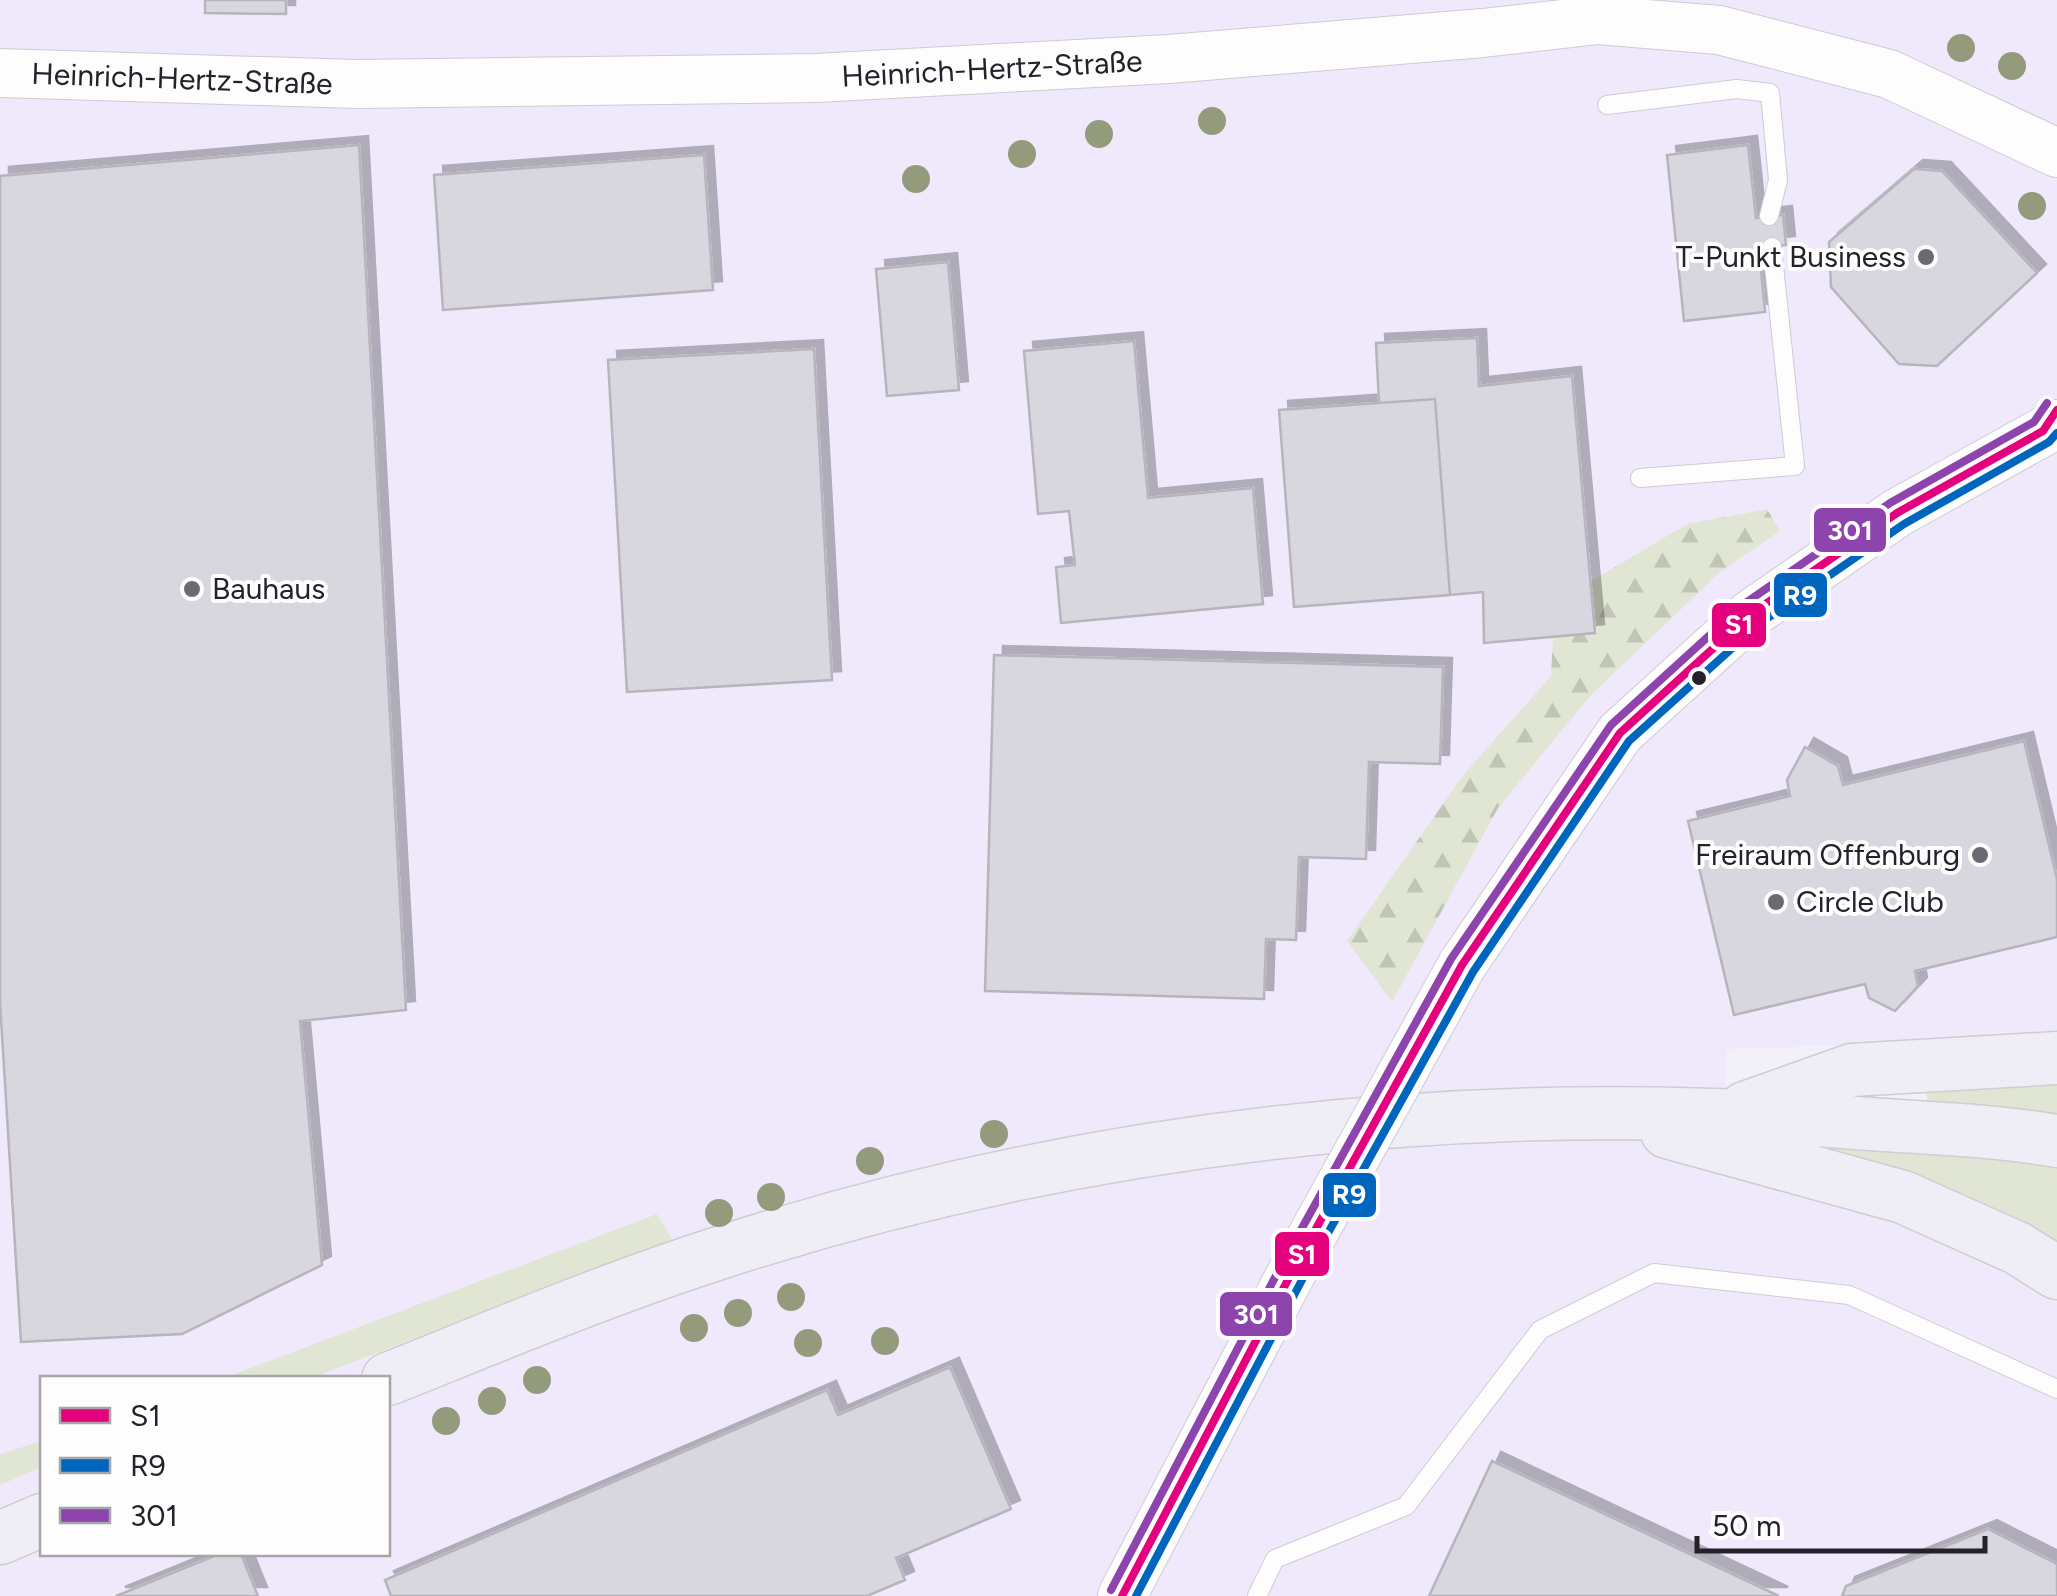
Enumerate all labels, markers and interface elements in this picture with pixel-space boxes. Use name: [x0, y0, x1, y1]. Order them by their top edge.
street label: Heinrich-Hertz-Straße: [841, 42, 1143, 95]
street label: Heinrich-Hertz-Straße: [31, 55, 333, 102]
place label: T-Punkt Business: [1676, 238, 1906, 275]
marker: T-Punkt Business: [1915, 246, 1937, 268]
line badge: 301: [1812, 506, 1888, 554]
text: 301: [1827, 513, 1873, 547]
place label: Bauhaus: [212, 570, 325, 607]
line badge: R9: [1772, 571, 1829, 619]
marker: Bauhaus: [181, 578, 203, 600]
text: R9: [1783, 578, 1817, 612]
line badge: S1: [1710, 601, 1768, 649]
text: S1: [1725, 607, 1753, 641]
unlabelled marker: [1689, 668, 1709, 688]
place label: Freiraum Offenburg: [1695, 836, 1960, 873]
marker: Freiraum Offenburg: [1969, 844, 1991, 866]
place label: Circle Club: [1796, 883, 1944, 920]
marker: Circle Club: [1765, 891, 1787, 913]
line badge: R9: [1321, 1171, 1378, 1219]
text: R9: [1332, 1177, 1366, 1211]
line badge: S1: [1273, 1230, 1331, 1278]
text: S1: [1288, 1237, 1316, 1271]
line badge: 301: [1218, 1290, 1294, 1338]
text: 301: [1233, 1297, 1279, 1331]
legend: [40, 1376, 390, 1556]
text: S1: [130, 1397, 161, 1434]
text: R9: [130, 1447, 166, 1484]
scale bar: [1697, 1491, 1984, 1553]
text: 301: [130, 1497, 178, 1534]
text: 50 m: [1712, 1507, 1781, 1544]

